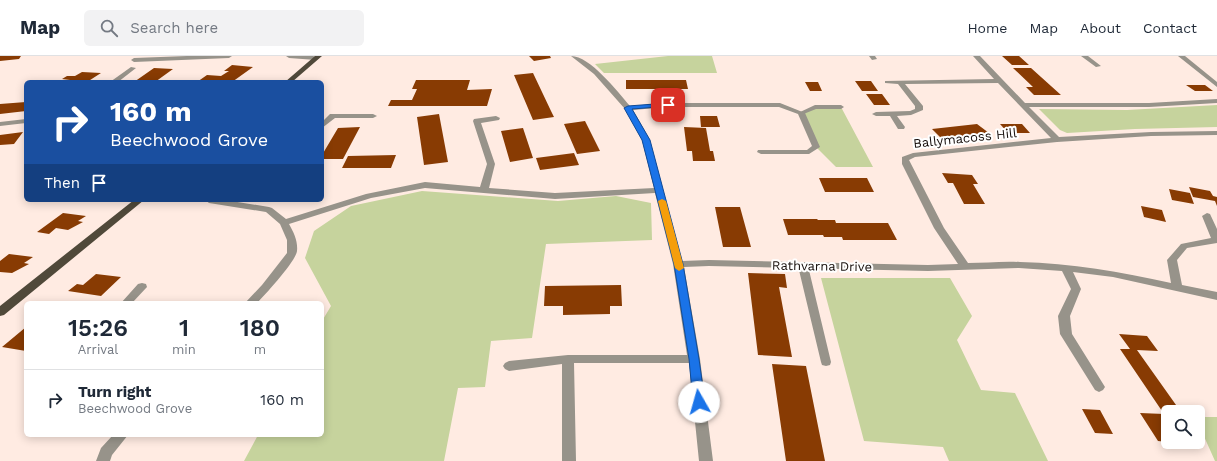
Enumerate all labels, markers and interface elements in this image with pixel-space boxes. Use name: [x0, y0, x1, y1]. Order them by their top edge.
search box: [84, 10, 364, 46]
text: Map: [20, 16, 60, 39]
icon: search: [98, 17, 120, 39]
text: Search here: [130, 19, 218, 37]
text: Home: [967, 20, 1007, 36]
text: Map: [1029, 20, 1058, 36]
text: About: [1080, 20, 1121, 36]
text: Contact: [1143, 20, 1197, 36]
pin: [651, 88, 685, 122]
icon: arrive: [657, 94, 679, 116]
text: 160 m: [110, 95, 192, 128]
icon: right: [44, 96, 96, 148]
street label: Ballymacoss Hill: [912, 125, 1018, 151]
text: Beechwood Grove: [110, 129, 268, 150]
icon: arrive: [88, 172, 110, 194]
text: Then: [44, 174, 80, 192]
street label: Rathvarna Drive: [772, 258, 872, 274]
text: 15:26: [68, 314, 128, 342]
text: 1: [179, 314, 189, 342]
text: 180: [240, 314, 280, 342]
text: Arrival: [78, 342, 118, 357]
text: min: [172, 342, 196, 357]
text: m: [254, 342, 266, 357]
position arrow: [678, 381, 720, 423]
text: Turn right: [78, 383, 151, 401]
icon: right: [44, 389, 66, 411]
text: 160 m: [260, 391, 304, 409]
text: Beechwood Grove: [78, 401, 192, 416]
map controls: [1161, 405, 1205, 449]
button: search: [1161, 405, 1205, 449]

